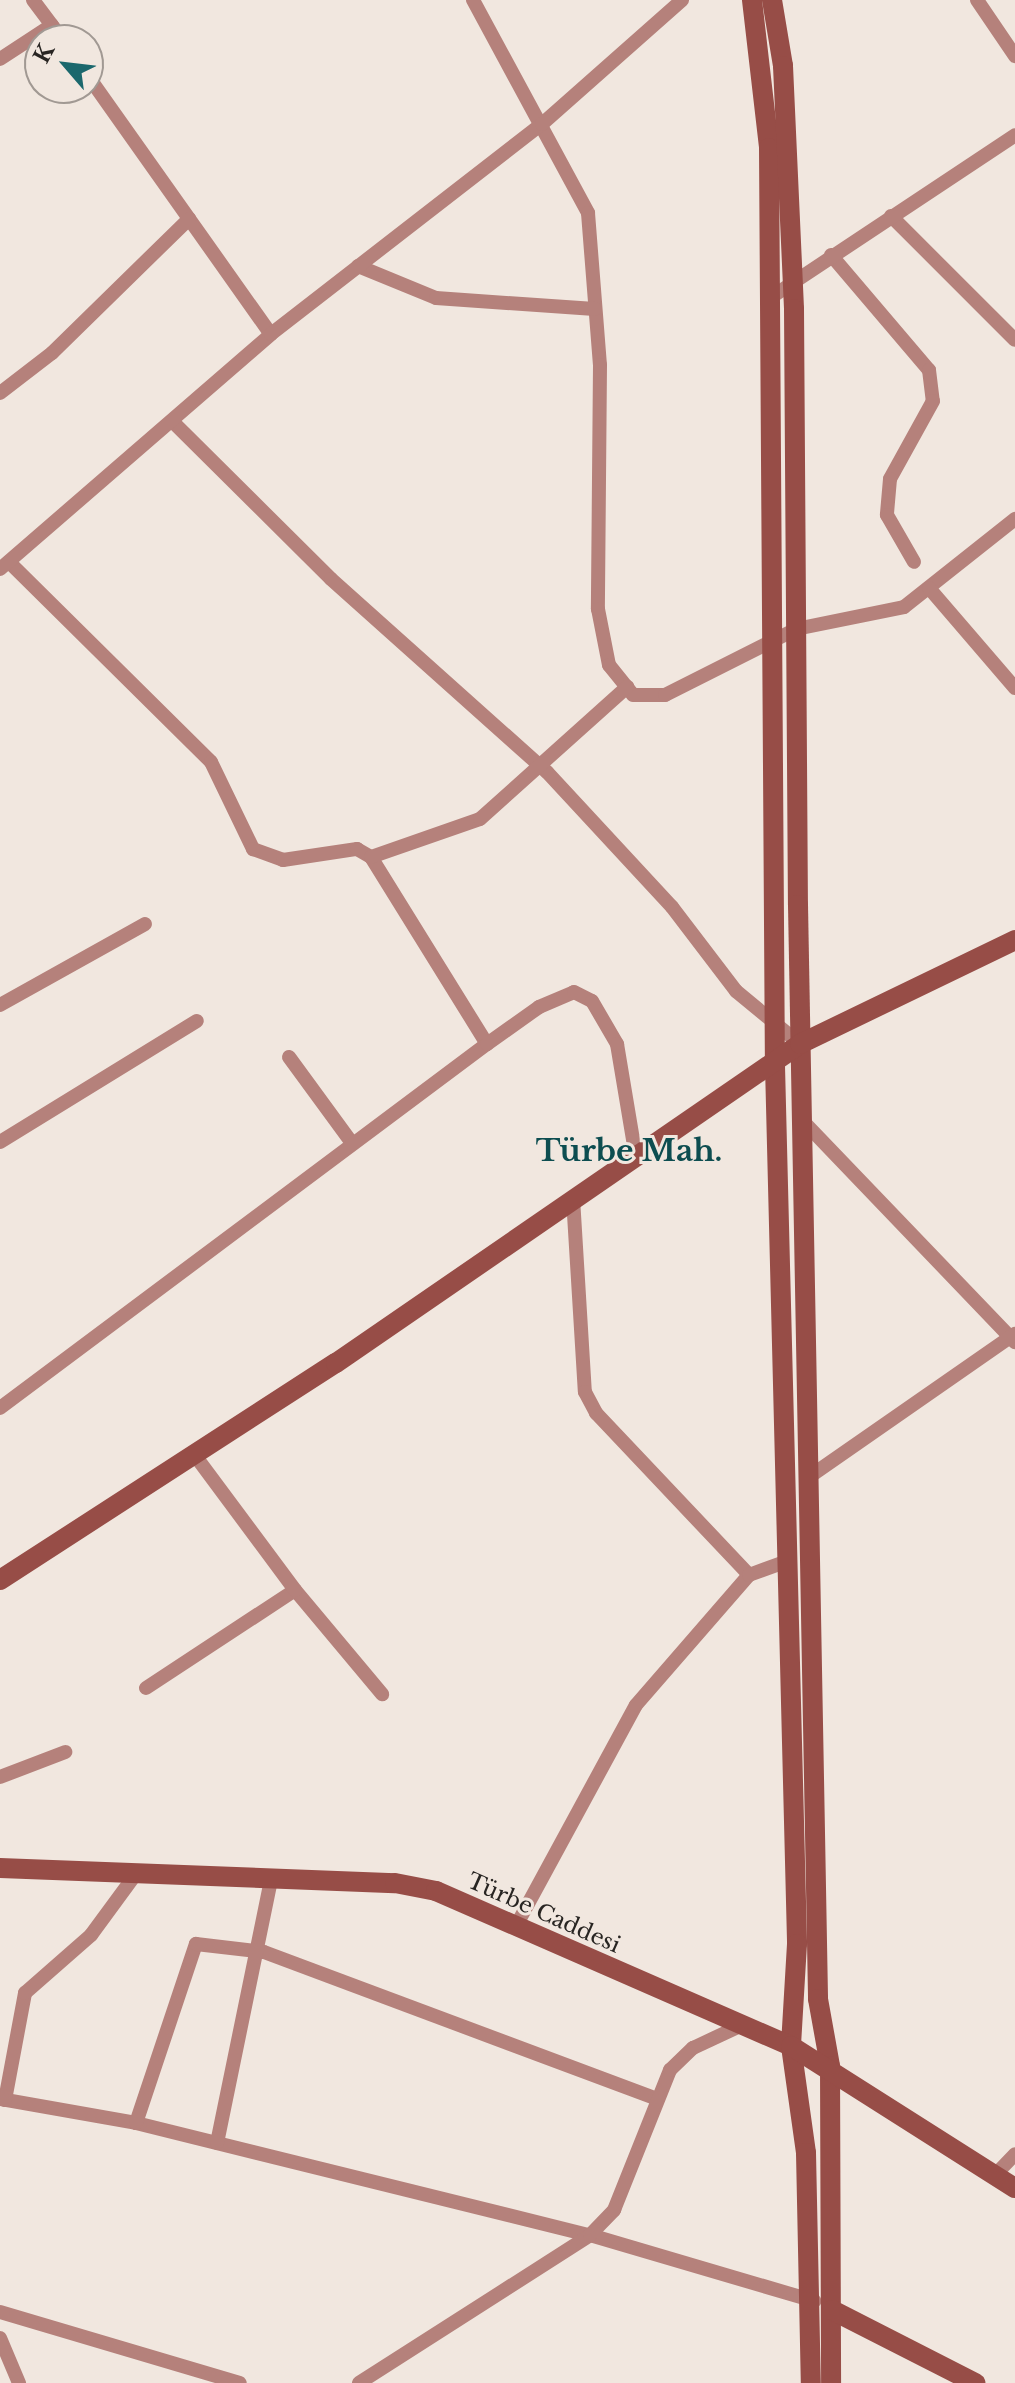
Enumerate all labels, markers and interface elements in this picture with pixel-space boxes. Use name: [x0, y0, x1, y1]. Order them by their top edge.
north arrow: [24, 24, 104, 104]
text: K: [28, 39, 60, 68]
district label: Türbe Mah.: [536, 1133, 722, 1169]
street label: Türbe Caddesi: [463, 1867, 625, 1959]

